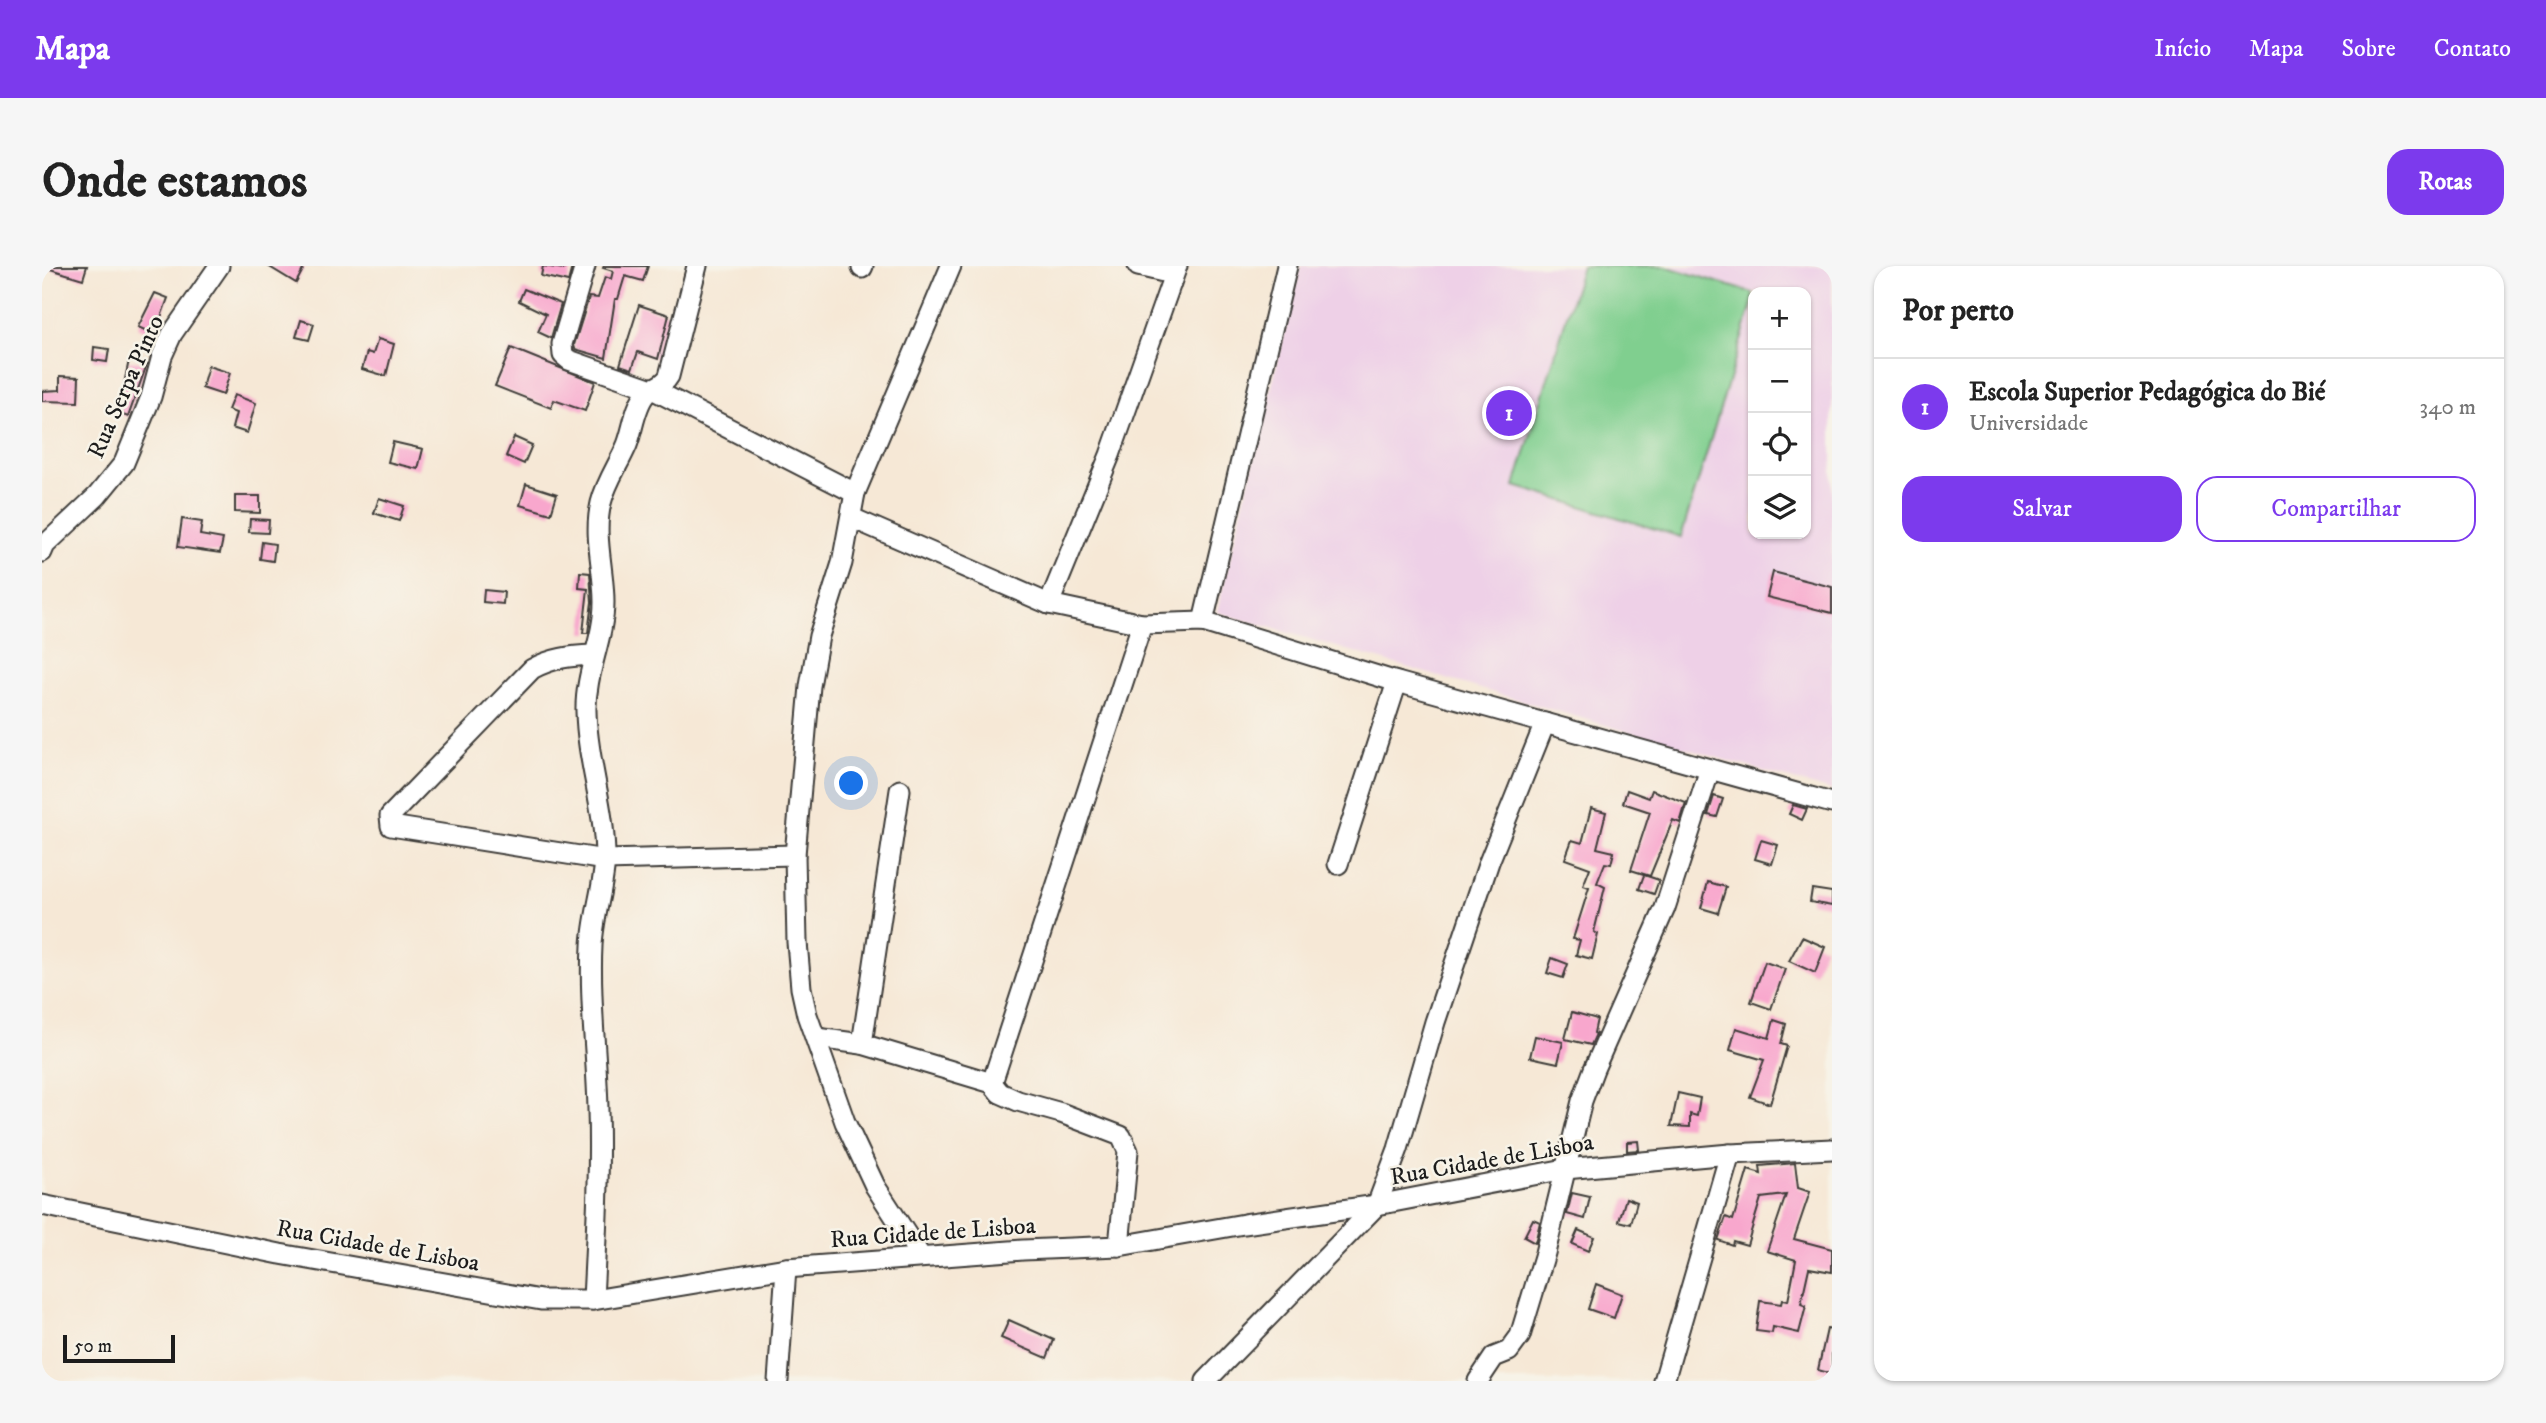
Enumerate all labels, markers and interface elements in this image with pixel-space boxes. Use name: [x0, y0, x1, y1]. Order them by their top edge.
text: Mapa: [35, 29, 110, 70]
text: Início: [2154, 34, 2211, 64]
text: Mapa: [2249, 34, 2303, 64]
text: Sobre: [2341, 34, 2396, 64]
text: Contato: [2434, 34, 2511, 64]
button: Rotas: [2387, 149, 2504, 215]
text: Onde estamos: [42, 151, 307, 213]
map controls: [1748, 287, 1811, 539]
button: +: [1748, 287, 1811, 350]
text: Por perto: [1902, 293, 2014, 330]
street label: Rua Serpa Pinto: [81, 311, 171, 463]
button: −: [1748, 350, 1811, 413]
text: Escola Superior Pedagógica do Bié: [1969, 376, 2325, 409]
pin: 1: [1486, 387, 1532, 439]
text: 1: [1921, 393, 1929, 422]
text: 340 m: [2420, 393, 2476, 422]
text: Universidade: [1969, 409, 2088, 438]
button: locate: [1748, 413, 1811, 476]
button: layers: [1748, 476, 1811, 539]
button: Salvar: [1902, 476, 2182, 542]
button: Compartilhar: [2196, 476, 2476, 542]
your location: [834, 766, 868, 800]
street label: Rua Cidade de Lisboa: [1388, 1127, 1597, 1193]
street label: Rua Cidade de Lisboa: [829, 1211, 1038, 1255]
street label: Rua Cidade de Lisboa: [274, 1213, 483, 1279]
scale bar: [63, 1332, 175, 1364]
text: 50 m: [74, 1335, 112, 1358]

